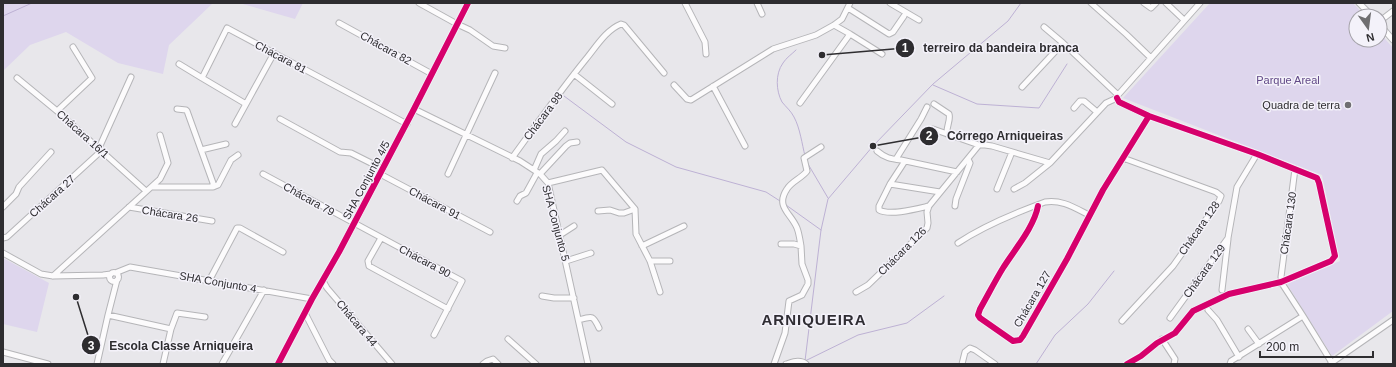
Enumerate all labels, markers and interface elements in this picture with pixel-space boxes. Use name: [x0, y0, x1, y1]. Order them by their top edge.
north arrow: [1348, 8, 1388, 48]
street label: Chácara 82: [358, 29, 414, 67]
text: N: [1365, 31, 1376, 44]
callout: terreiro da bandeira branca: [895, 36, 1086, 60]
street label: Chácara 81: [253, 38, 309, 76]
text: 1: [902, 41, 909, 55]
text: terreiro da bandeira branca: [923, 41, 1079, 55]
park label: Parque Areal: [1256, 74, 1320, 86]
street label: Chácara 98: [521, 90, 565, 142]
place label: Quadra de terra: [1262, 99, 1341, 111]
marker: Quadra de terra: [1343, 100, 1353, 110]
street label: Chácara 16/1: [54, 107, 112, 161]
callout: Córrego Arniqueiras: [919, 124, 1072, 148]
text: 2: [926, 129, 933, 143]
text: Córrego Arniqueiras: [947, 129, 1063, 143]
street label: SHA Conjunto 4/5: [340, 139, 392, 221]
street label: Chácara 27: [27, 173, 77, 219]
street label: Chácara 79: [281, 180, 337, 218]
street label: Chácara 91: [407, 184, 463, 222]
street label: SHA Conjunto 5: [540, 184, 572, 262]
street label: Chácara 130: [1278, 191, 1298, 255]
street label: Chácara 128: [1176, 199, 1222, 257]
street label: Chácara 26: [141, 204, 199, 224]
street label: Chácara 126: [875, 224, 929, 278]
street label: Chácara 90: [397, 242, 453, 280]
street label: Chácara 129: [1181, 242, 1227, 300]
street label: SHA Conjunto 4: [178, 269, 258, 295]
street label: Chácara 127: [1011, 269, 1053, 329]
street label: Chácara 44: [334, 297, 380, 349]
district label: ARNIQUEIRA: [761, 311, 867, 328]
callout: Escola Classe Arniqueira: [81, 333, 261, 357]
scale bar: [1260, 333, 1373, 359]
text: 3: [88, 339, 95, 353]
text: Escola Classe Arniqueira: [109, 339, 253, 353]
text: 200 m: [1266, 340, 1299, 354]

